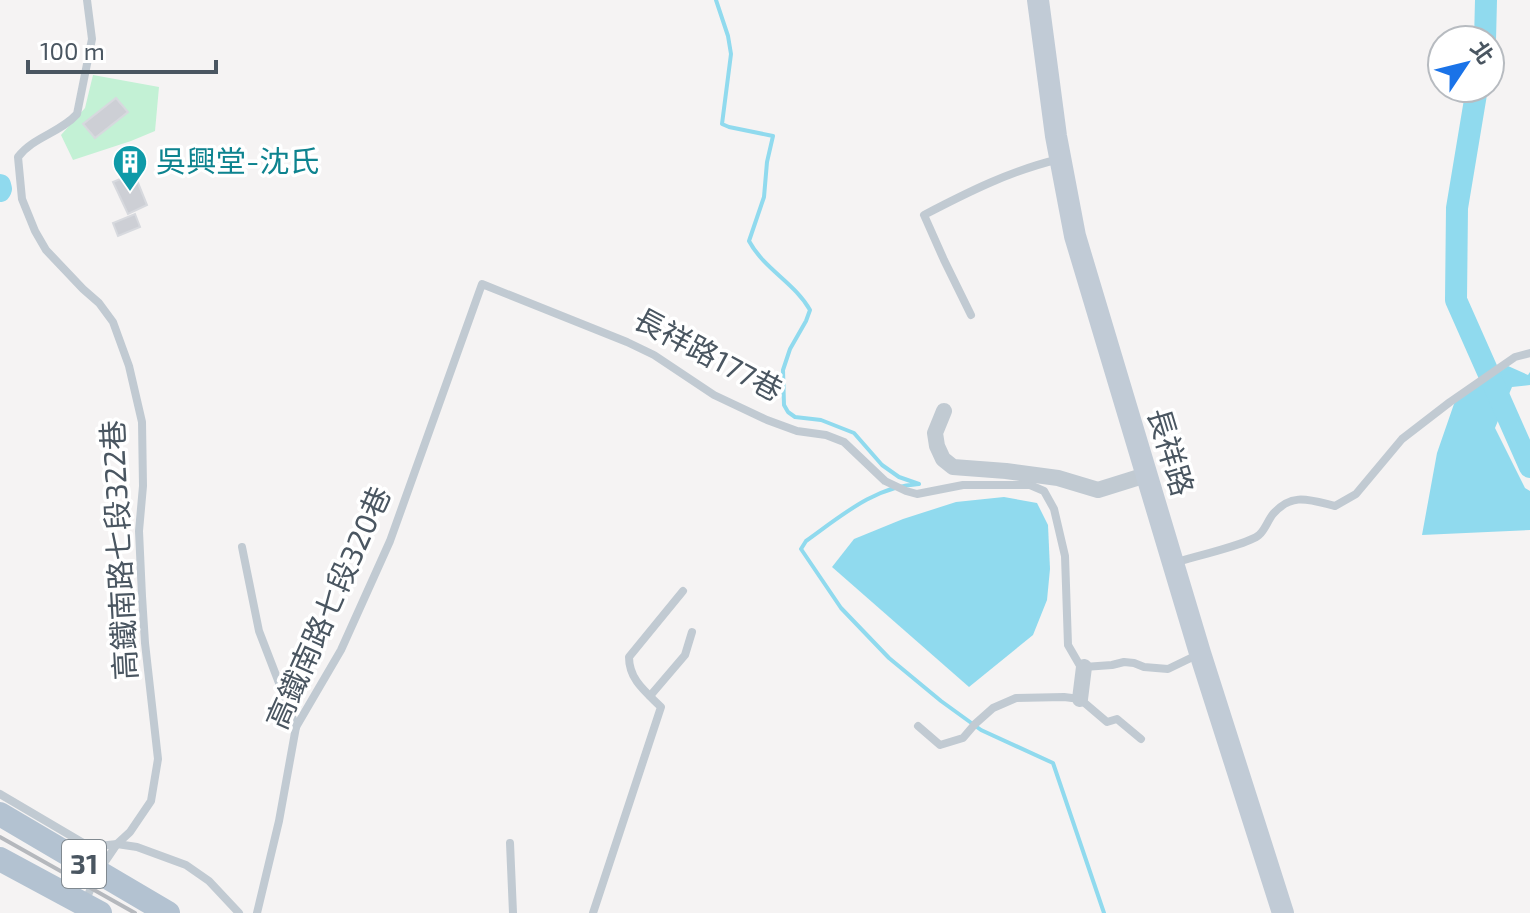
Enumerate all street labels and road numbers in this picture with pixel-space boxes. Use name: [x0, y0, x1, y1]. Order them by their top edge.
street label: 長祥路177巷: [629, 299, 789, 407]
street label: 長祥路: [1142, 403, 1202, 500]
street label: 高鐵南路七段322巷: [93, 419, 143, 681]
street label: 高鐵南路七段320巷: [258, 480, 397, 734]
road number: 31: [62, 840, 106, 888]

